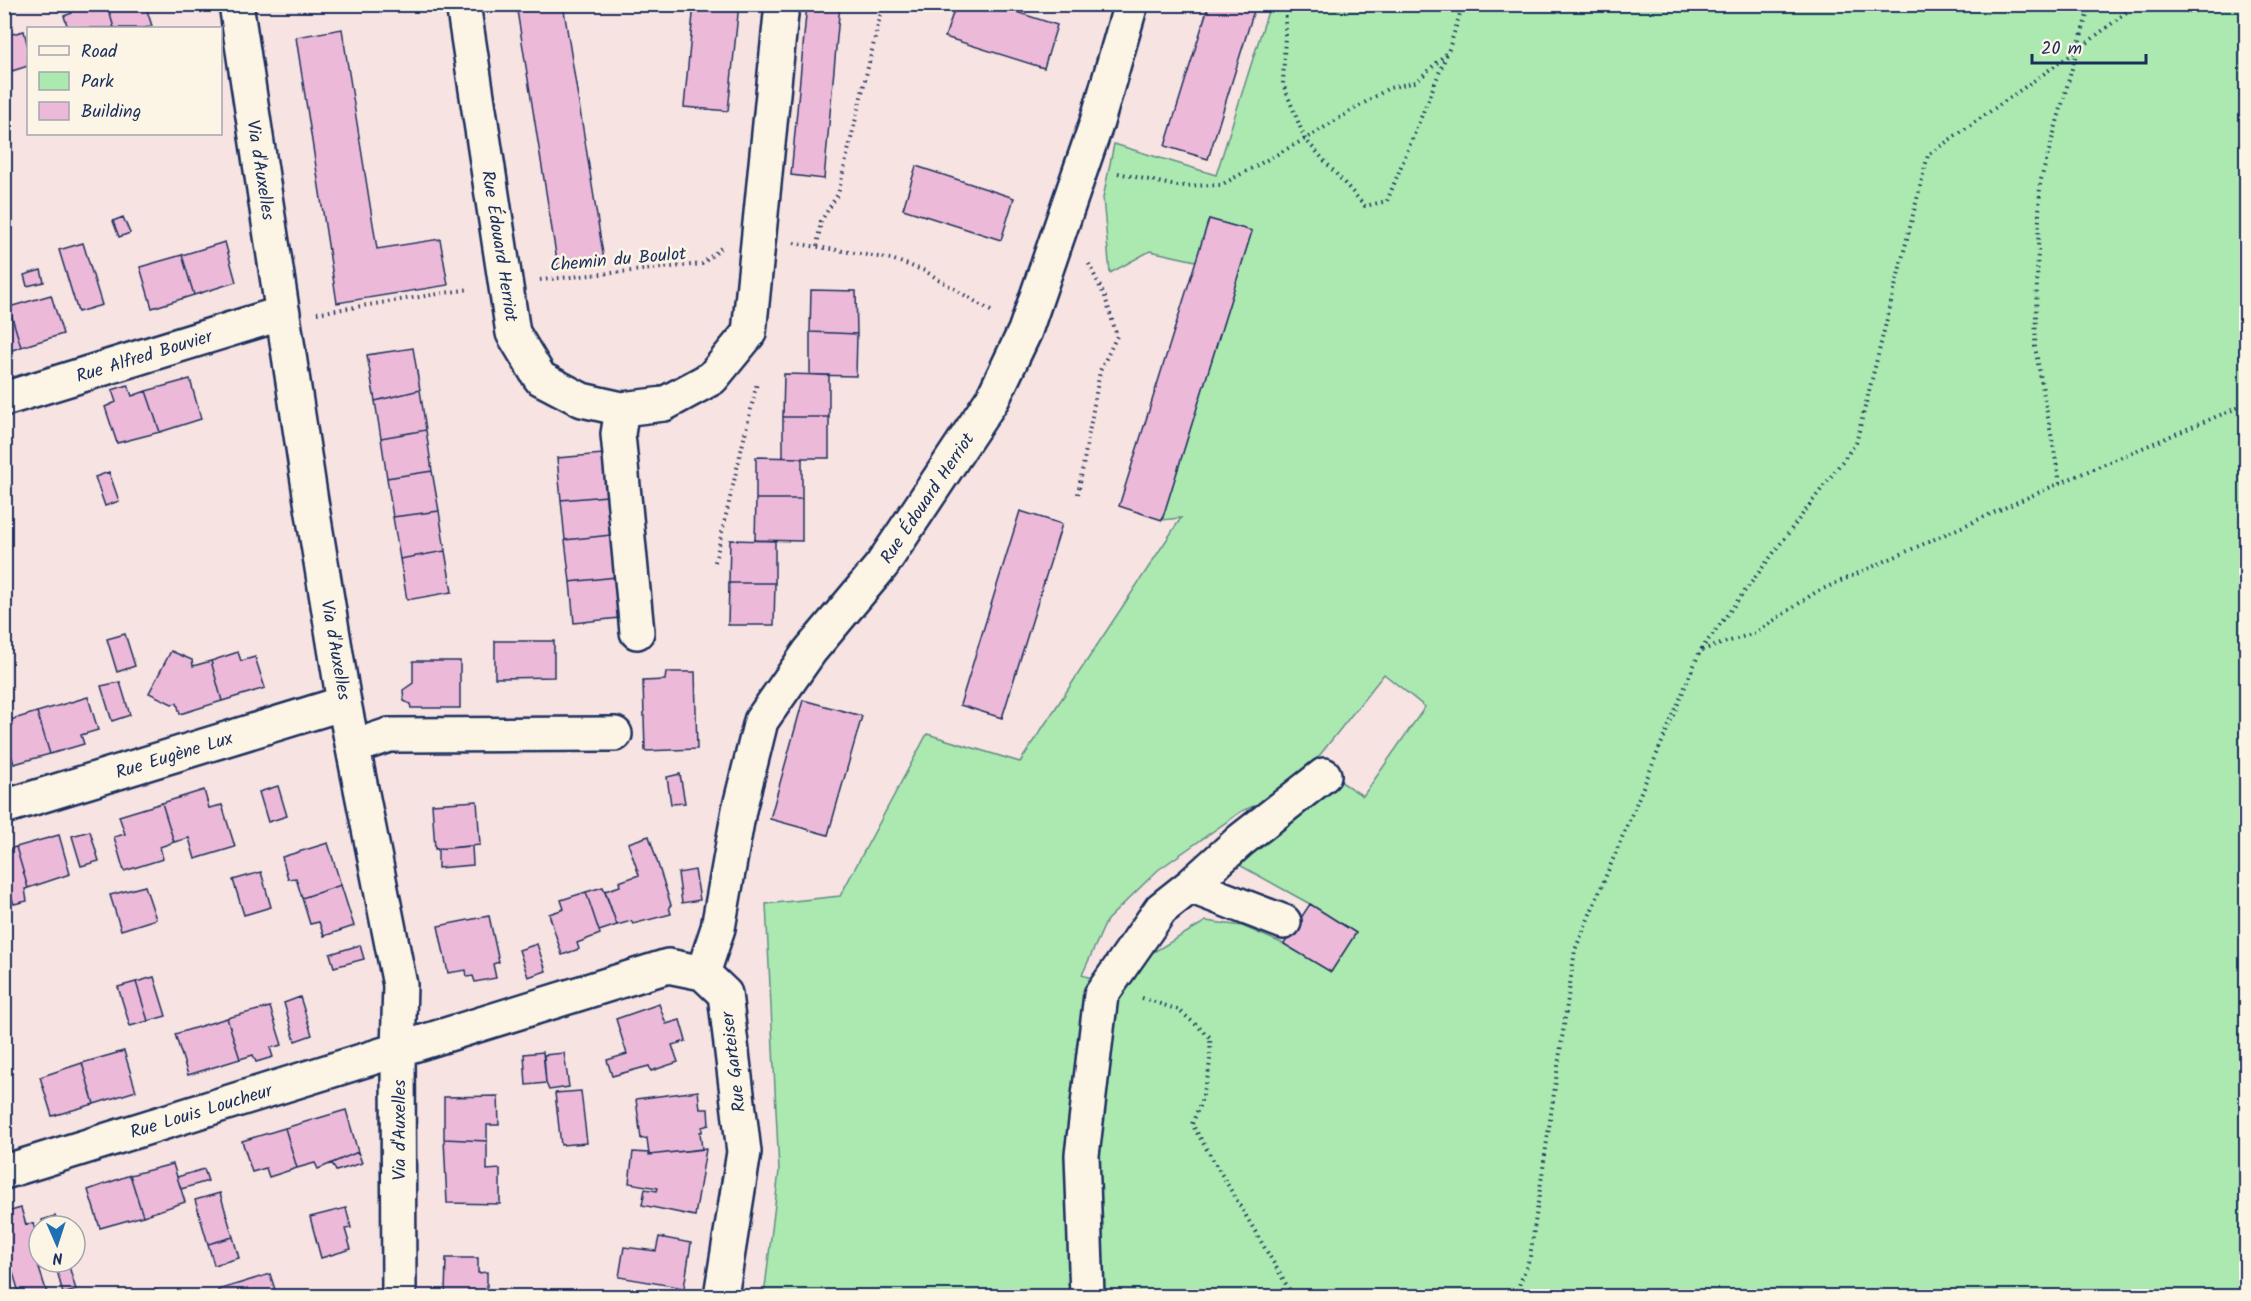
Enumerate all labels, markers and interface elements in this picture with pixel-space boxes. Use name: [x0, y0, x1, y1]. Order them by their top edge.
legend: [27, 27, 222, 135]
scale bar: [2032, 27, 2146, 65]
text: 20 m: [2041, 35, 2082, 64]
text: Road: [81, 38, 118, 67]
text: Park: [81, 68, 114, 97]
text: Building: [81, 98, 141, 127]
street label: Via d'Auxelles: [237, 118, 282, 223]
street label: Rue Édouard Herriot: [472, 168, 525, 325]
street label: Chemin du Boulot: [549, 240, 688, 281]
street label: Rue Alfred Bouvier: [73, 323, 217, 392]
street label: Rue Édouard Herriot: [873, 427, 984, 570]
street label: Via d'Auxelles: [311, 598, 358, 703]
street label: Rue Eugène Lux: [112, 725, 237, 788]
street label: Rue Garteiser: [714, 1009, 755, 1114]
street label: Rue Louis Loucheur: [127, 1077, 277, 1148]
street label: Via d'Auxelles: [386, 1079, 415, 1181]
north arrow: [27, 1214, 87, 1274]
text: N: [52, 1245, 63, 1270]

